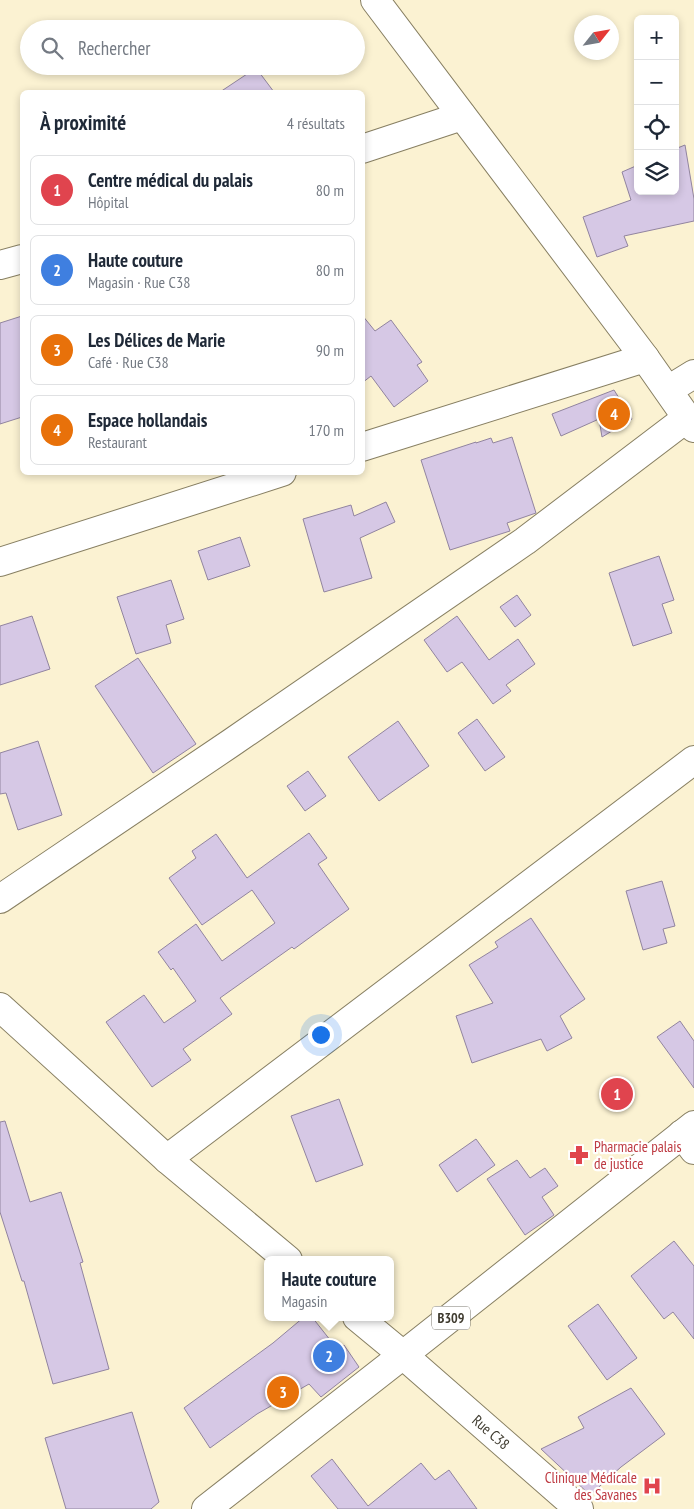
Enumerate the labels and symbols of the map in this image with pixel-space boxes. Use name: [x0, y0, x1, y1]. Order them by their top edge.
north arrow: [574, 15, 619, 60]
pin: 4: [598, 395, 630, 433]
your location: [308, 1022, 334, 1048]
pin: 1: [601, 1075, 633, 1113]
place label: Pharmacie palais de justice: [594, 1137, 682, 1173]
pharmacy icon: Pharmacie palais de justice: [568, 1144, 590, 1166]
road number: B309: [432, 1306, 470, 1330]
pin: 2: [313, 1337, 345, 1375]
pin: 3: [267, 1373, 299, 1411]
street label: Rue C38: [468, 1411, 514, 1453]
place label: Clinique Médicale des Savanes: [545, 1468, 637, 1504]
hospital icon: Clinique Médicale des Savanes: [641, 1475, 663, 1497]

